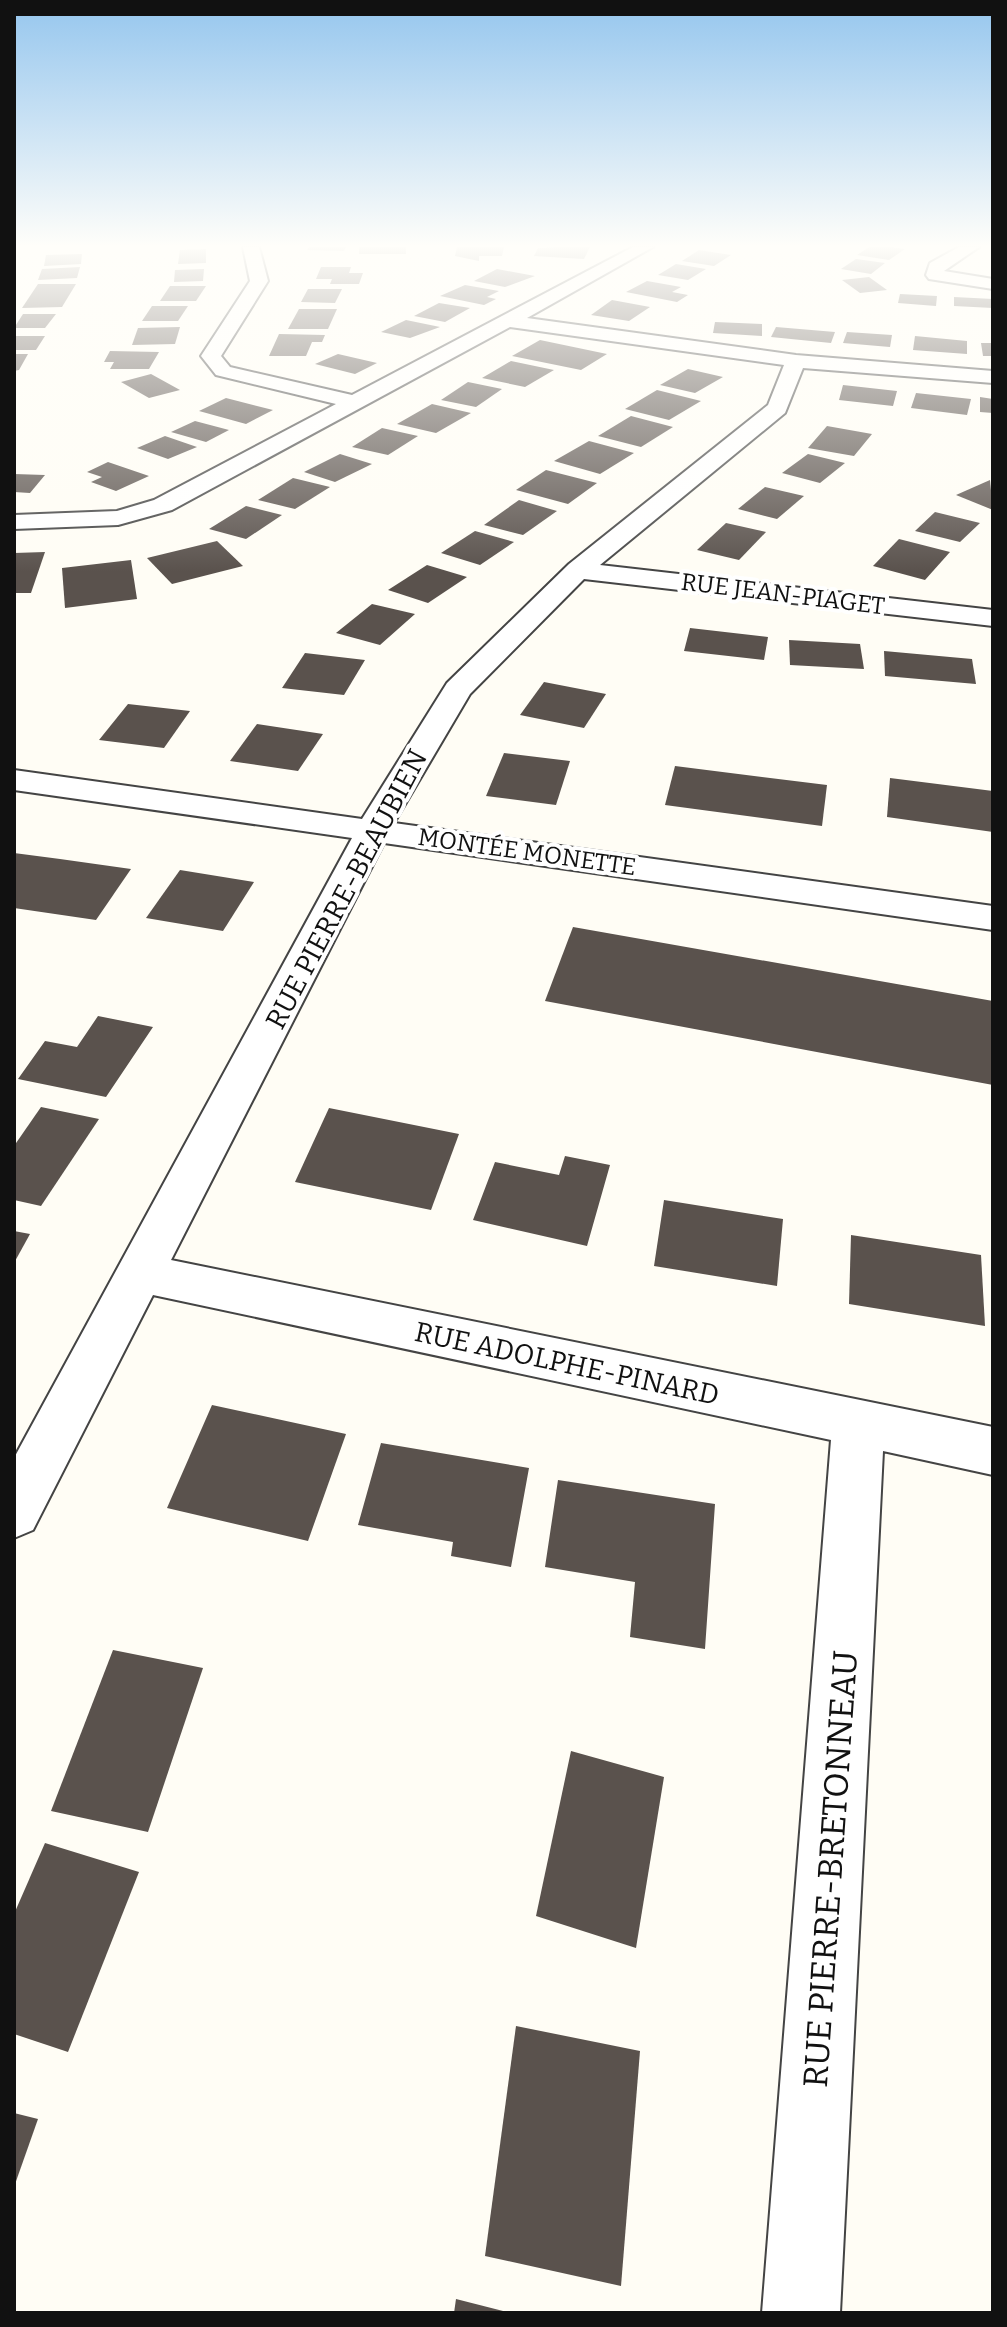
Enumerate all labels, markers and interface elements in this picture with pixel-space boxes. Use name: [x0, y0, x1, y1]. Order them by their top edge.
street label: RUE JEAN-PIAGET: [680, 568, 886, 620]
street label: RUE PIERRE-BEAUBIEN: [259, 744, 434, 1035]
street label: MONTÉE MONETTE: [416, 822, 638, 881]
street label: RUE ADOLPHE-PINARD: [412, 1315, 722, 1412]
street label: RUE PIERRE-BRETONNEAU: [795, 1649, 866, 2089]

